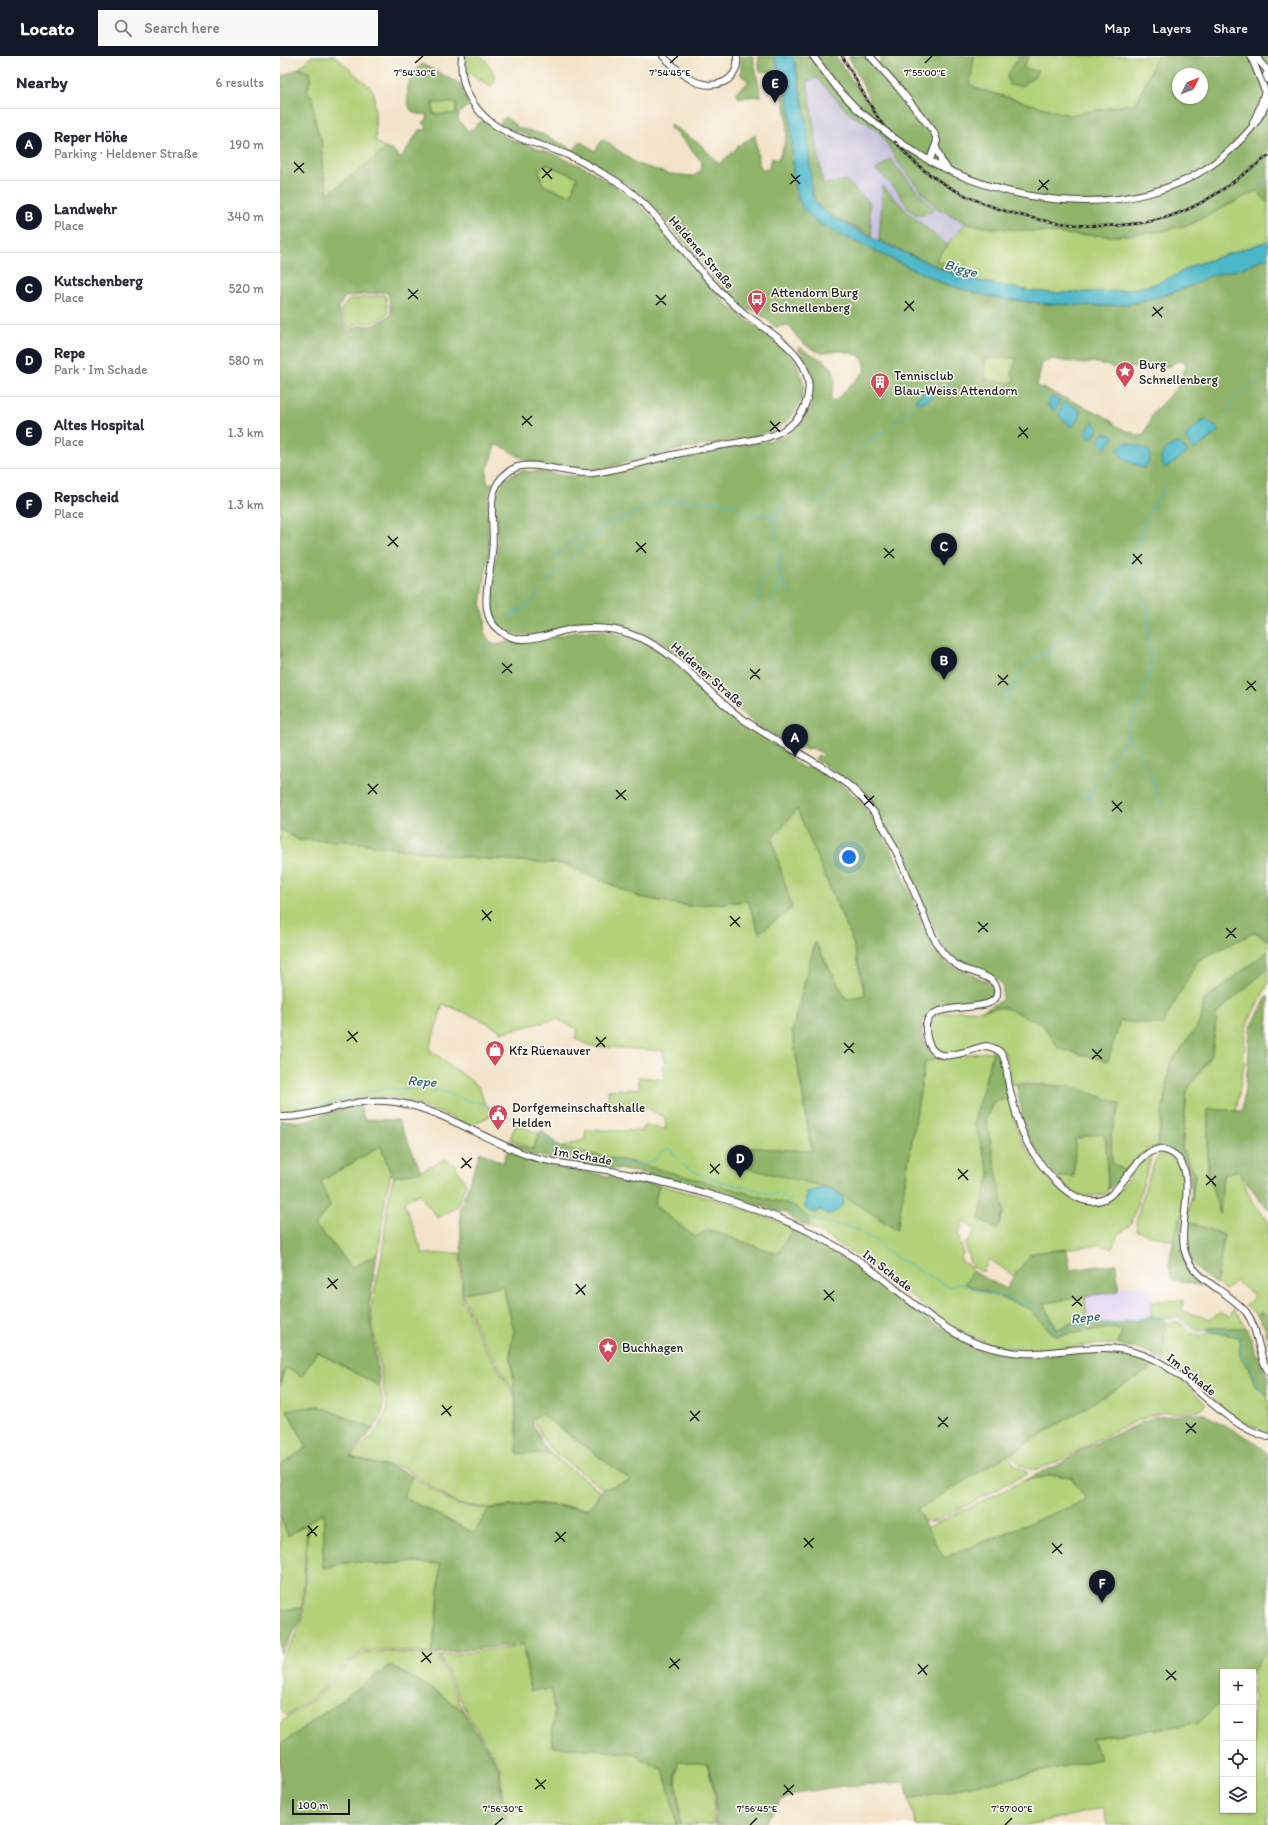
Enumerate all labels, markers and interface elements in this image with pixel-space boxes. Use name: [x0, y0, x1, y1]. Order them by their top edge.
search box: [98, 10, 378, 46]
text: Locato: [20, 17, 74, 40]
icon: search: [112, 17, 134, 39]
text: Search here: [144, 19, 220, 37]
text: Map: [1105, 20, 1130, 37]
text: Layers: [1152, 20, 1191, 37]
text: Share: [1213, 20, 1248, 37]
text: 7°54'30"E: [394, 66, 436, 79]
text: 7°54'45"E: [649, 66, 691, 79]
text: 7°55'00"E: [904, 66, 946, 79]
north arrow: [1172, 68, 1208, 104]
pin: E: [762, 70, 788, 103]
text: Nearby: [16, 72, 68, 92]
text: 6 results: [216, 75, 264, 90]
text: Reper Höhe: [54, 128, 128, 146]
text: A: [25, 137, 33, 152]
text: 190 m: [229, 137, 264, 152]
text: Parking · Heldener Straße: [54, 146, 198, 161]
text: Landwehr: [54, 200, 117, 218]
text: B: [25, 209, 33, 224]
text: 340 m: [227, 209, 264, 224]
street label: Heldener Straße: [666, 213, 737, 292]
text: Place: [54, 218, 84, 233]
water label: Bigge: [942, 256, 981, 282]
text: Kutschenberg: [54, 272, 143, 290]
text: C: [25, 281, 33, 296]
text: 520 m: [228, 281, 264, 296]
place label: Attendorn Burg Schnellenberg: [771, 285, 859, 315]
bus stop icon: Attendorn Burg Schnellenberg: [746, 288, 768, 316]
text: Place: [54, 290, 84, 305]
text: Repe: [54, 344, 85, 362]
text: D: [25, 353, 33, 368]
text: 580 m: [228, 353, 264, 368]
place label: Burg Schnellenberg: [1139, 357, 1218, 387]
place icon: Burg Schnellenberg: [1114, 360, 1136, 388]
text: Park · Im Schade: [54, 362, 148, 377]
place label: Tennisclub Blau-Weiss Attendorn: [894, 368, 1018, 398]
building icon: Tennisclub Blau-Weiss Attendorn: [869, 371, 891, 399]
text: Altes Hospital: [54, 416, 144, 434]
text: E: [25, 425, 33, 440]
text: 1.3 km: [228, 425, 264, 440]
text: Place: [54, 434, 84, 449]
text: Repscheid: [54, 488, 119, 506]
text: F: [26, 497, 32, 512]
text: 1.3 km: [228, 497, 264, 512]
text: Place: [54, 506, 84, 521]
pin: C: [931, 533, 957, 566]
street label: Heldener Straße: [668, 639, 747, 710]
pin: B: [931, 647, 957, 680]
pin: A: [782, 724, 808, 757]
your location: [839, 847, 859, 867]
shop icon: Kfz Rüenauver: [484, 1039, 506, 1067]
place label: Kfz Rüenauver: [509, 1043, 590, 1058]
water label: Repe: [407, 1072, 438, 1091]
place label: Dorfgemeinschaftshalle Helden: [512, 1100, 645, 1130]
public building icon: Dorfgemeinschaftshalle Helden: [487, 1103, 509, 1131]
street label: Im Schade: [553, 1143, 613, 1168]
pin: D: [727, 1145, 753, 1178]
street label: Im Schade: [860, 1246, 916, 1294]
water label: Repe: [1070, 1307, 1102, 1328]
place icon: Buchhagen: [597, 1336, 619, 1364]
place label: Buchhagen: [622, 1340, 684, 1355]
street label: Im Schade: [1164, 1350, 1219, 1399]
pin: F: [1089, 1570, 1115, 1603]
map controls: [1220, 1669, 1256, 1813]
button: +: [1220, 1669, 1256, 1705]
button: −: [1220, 1705, 1256, 1741]
button: locate: [1220, 1741, 1256, 1777]
button: layers: [1220, 1777, 1256, 1813]
scale bar: [292, 1797, 350, 1816]
text: 100 m: [298, 1799, 328, 1812]
text: 7°56'30"E: [482, 1802, 524, 1815]
text: 7°56'45"E: [737, 1802, 778, 1815]
text: 7°57'00"E: [991, 1802, 1033, 1815]

